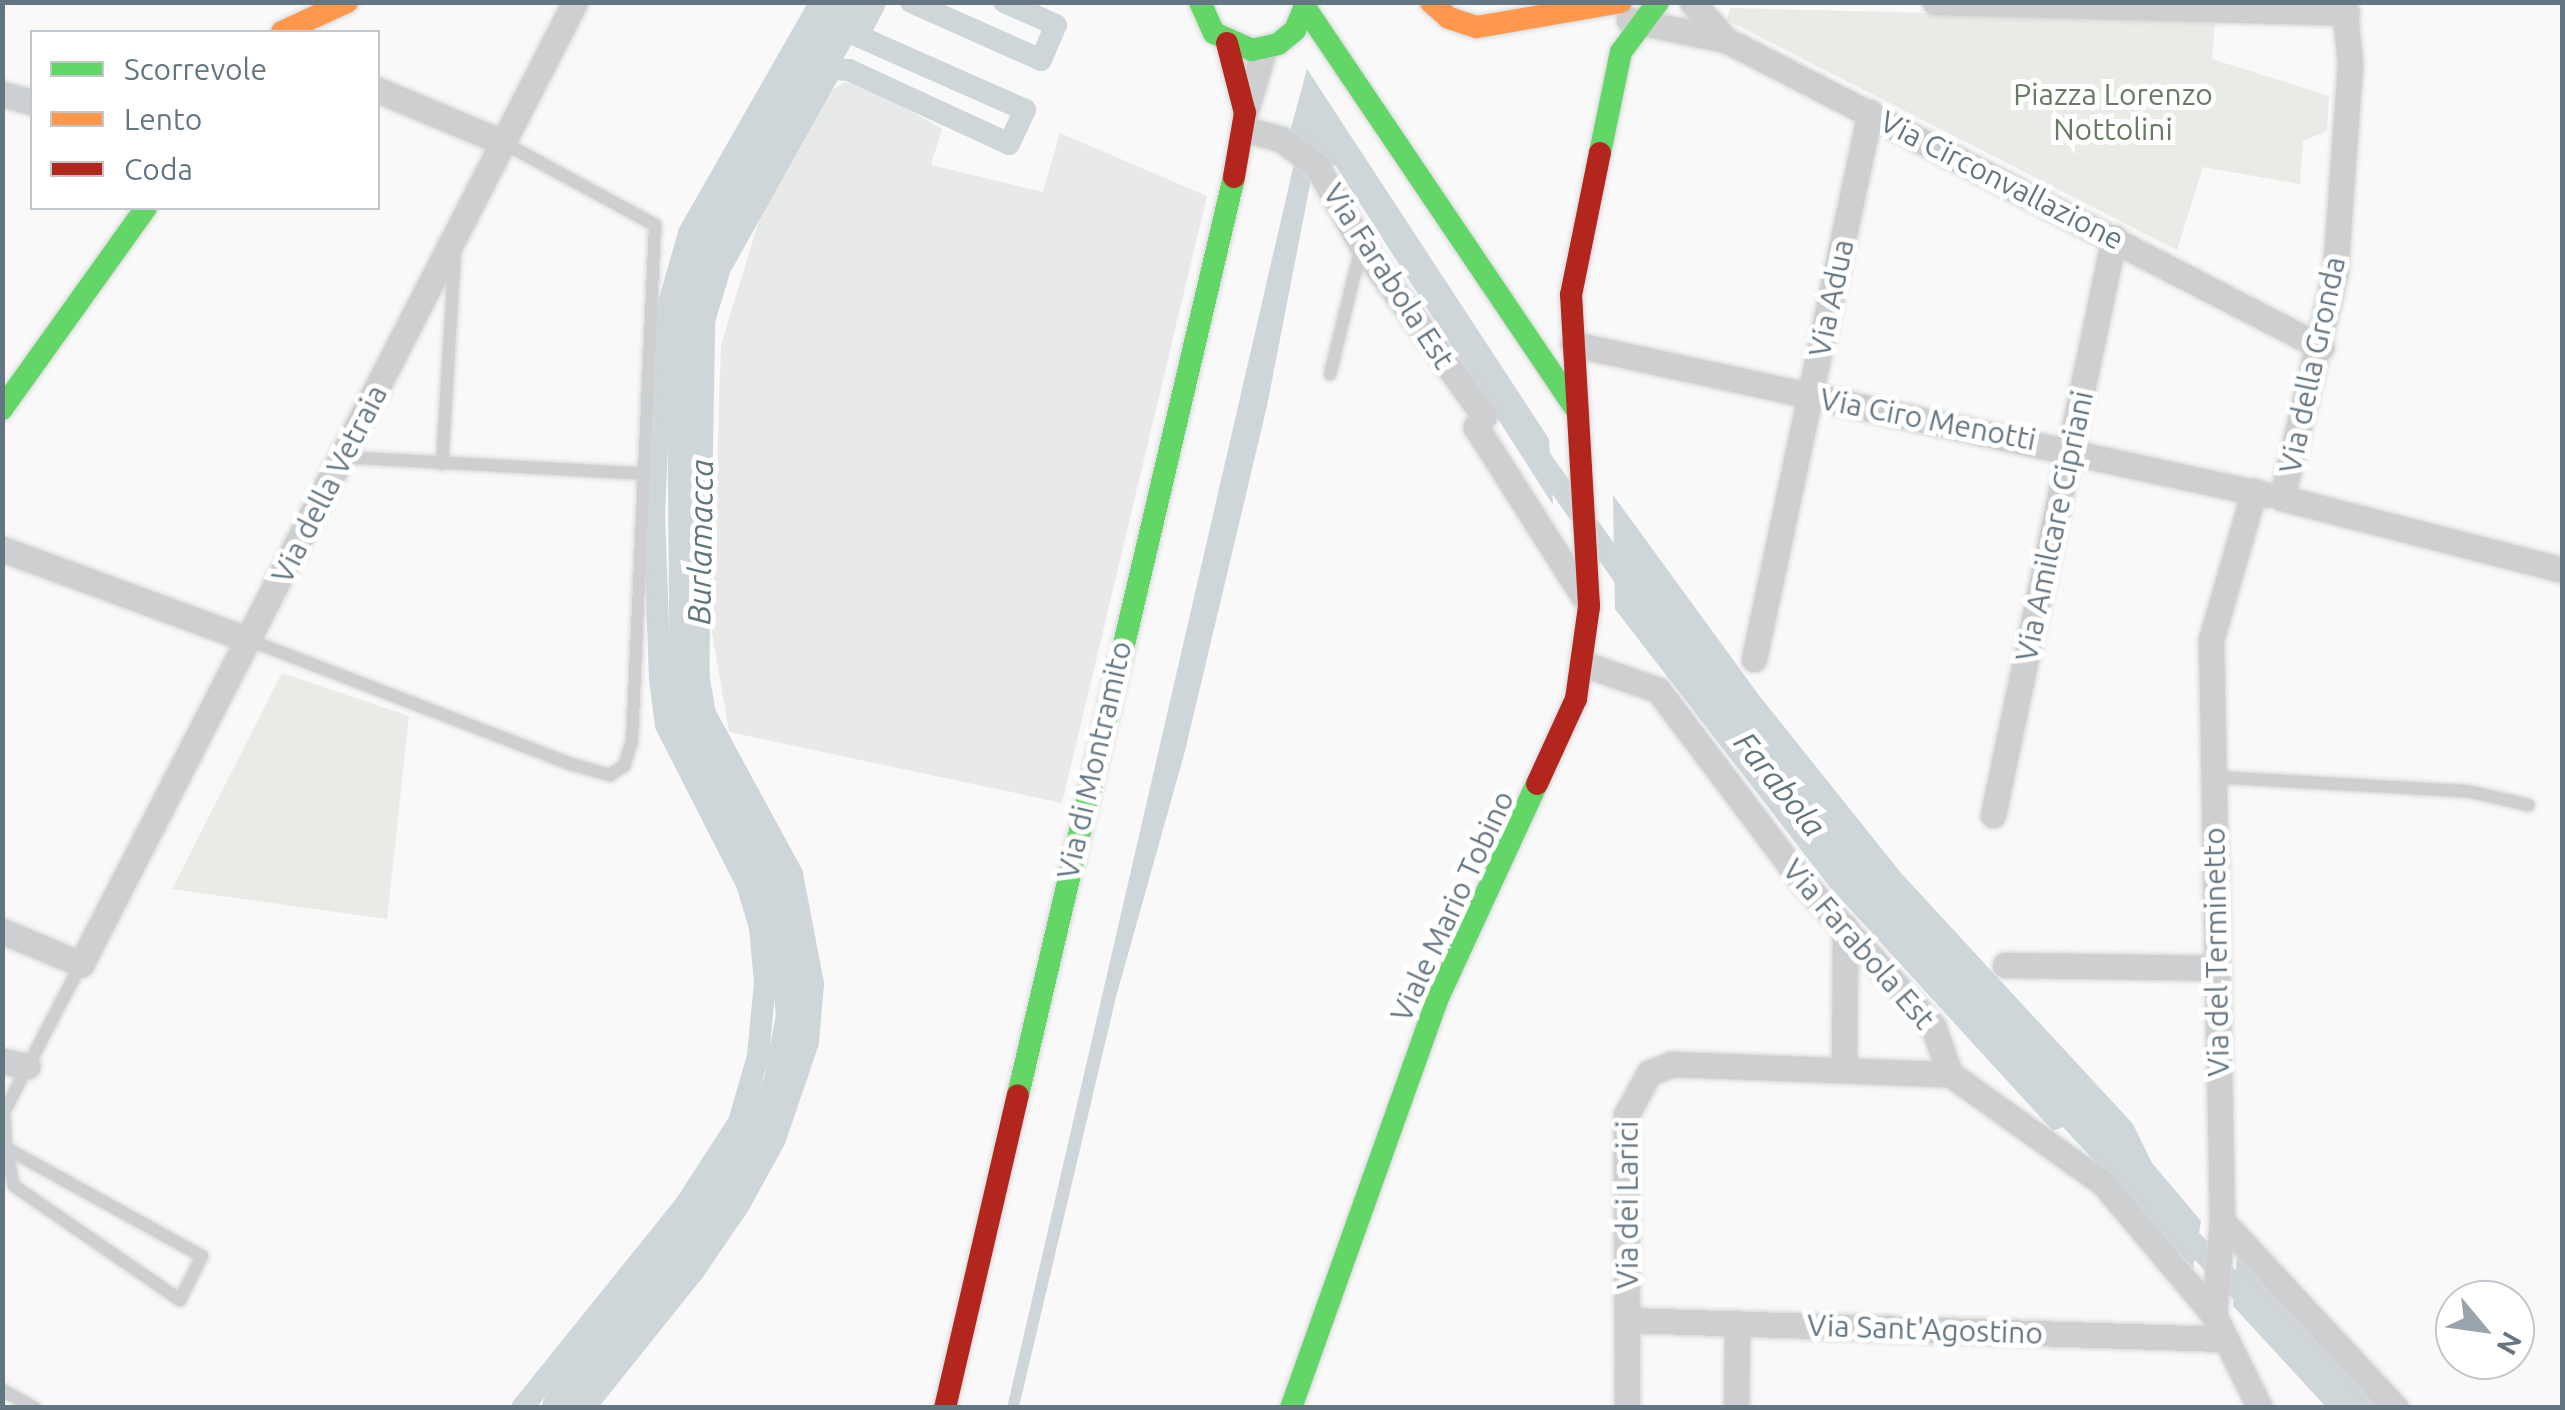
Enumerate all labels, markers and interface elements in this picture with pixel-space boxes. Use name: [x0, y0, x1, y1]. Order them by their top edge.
legend: [30, 30, 380, 210]
text: Scorrevole: [124, 52, 267, 86]
park label: Piazza Lorenzo Nottolini: [2013, 76, 2213, 146]
text: Lento: [124, 102, 202, 136]
street label: Via Circonvallazione: [1874, 103, 2130, 257]
text: Coda: [124, 152, 193, 186]
street label: Via Farabola Est: [1316, 177, 1462, 375]
street label: Via Adua: [1801, 236, 1861, 360]
street label: Via della Gronda: [2271, 253, 2353, 477]
street label: Via della Vetraia: [264, 379, 394, 589]
street label: Via Ciro Menotti: [1817, 380, 2039, 458]
street label: Via Amilcare Cipriani: [2008, 387, 2100, 665]
water label: Burlamacca: [679, 459, 721, 625]
street label: Via di Montramito: [1049, 638, 1139, 882]
water label: Farabola: [1726, 724, 1834, 844]
street label: Viale Mario Tobino: [1383, 785, 1521, 1027]
street label: Via del Terminetto: [2196, 827, 2236, 1077]
street label: Via Farabola Est: [1775, 852, 1943, 1036]
street label: Via dei Larici: [1609, 1121, 1645, 1289]
north arrow: [2435, 1280, 2535, 1380]
street label: Via Sant'Agostino: [1806, 1307, 2044, 1351]
text: N: [2491, 1327, 2529, 1360]

